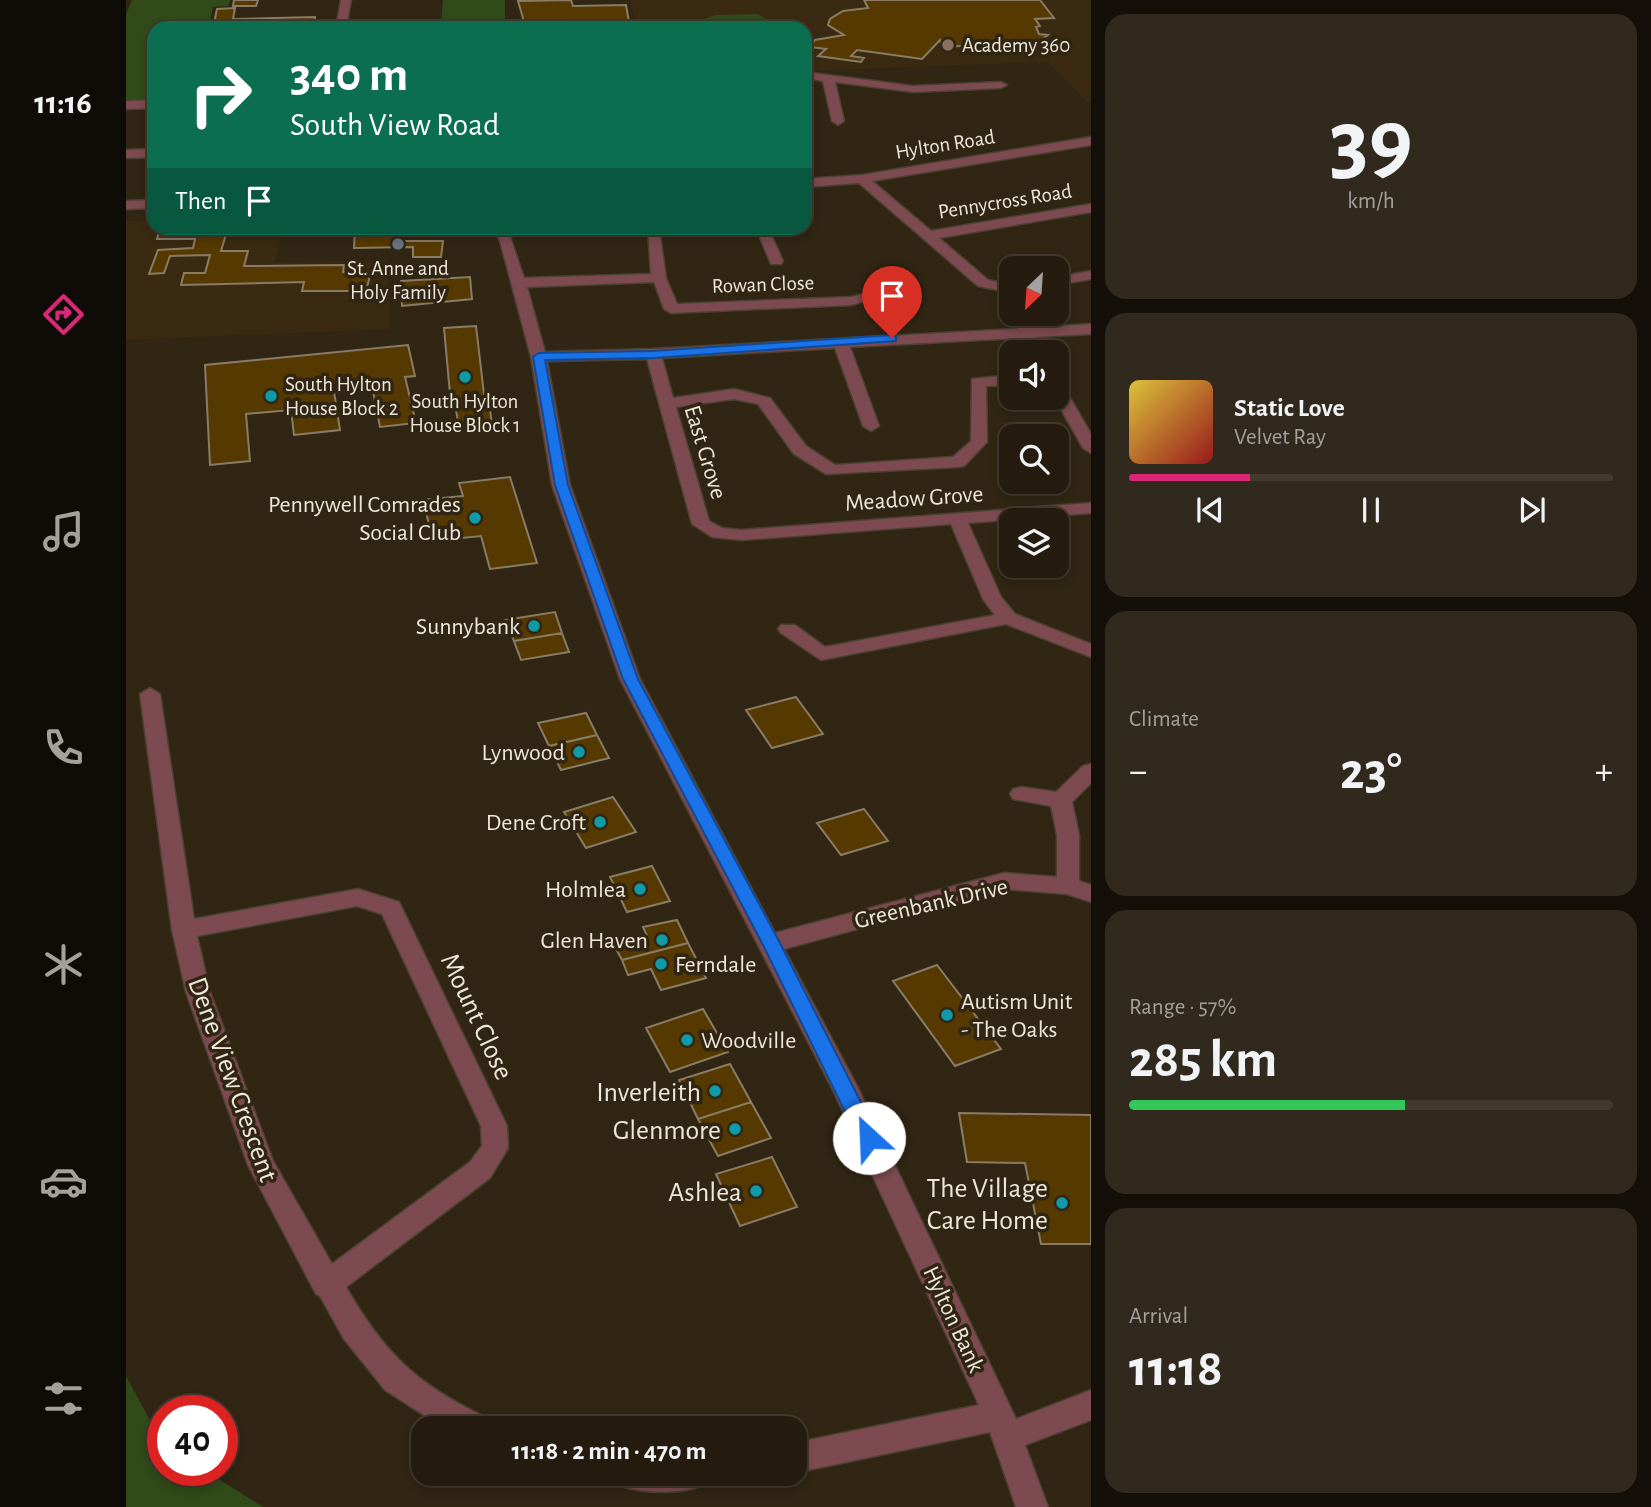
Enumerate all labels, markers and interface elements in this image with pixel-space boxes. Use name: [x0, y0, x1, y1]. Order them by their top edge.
place label: Academy 360: [962, 35, 1070, 56]
marker: Academy 360: [940, 37, 956, 53]
icon: right: [175, 49, 266, 140]
text: 340 m: [290, 51, 408, 100]
text: 11:16: [34, 87, 92, 119]
text: 39: [1329, 97, 1413, 188]
text: South View Road: [290, 109, 500, 141]
street label: Hylton Road: [894, 126, 996, 163]
street label: Pennycross Road: [937, 181, 1074, 222]
icon: arrive: [240, 182, 278, 220]
text: Then: [175, 188, 226, 214]
text: km/h: [1347, 190, 1395, 213]
marker: St. Anne and Holy Family: [390, 236, 406, 252]
north arrow: [999, 256, 1069, 326]
map controls: [999, 256, 1069, 578]
place label: St. Anne and Holy Family: [347, 258, 449, 303]
pin: [862, 266, 922, 338]
street label: Rowan Close: [711, 272, 815, 297]
icon: arrive: [873, 277, 911, 315]
icon: directions: [39, 290, 88, 339]
button: sound: [999, 340, 1069, 410]
marker: South Hylton House Block 1: [457, 369, 473, 385]
place label: South Hylton House Block 2: [285, 374, 398, 419]
marker: South Hylton House Block 2: [263, 388, 279, 404]
place label: South Hylton House Block 1: [409, 391, 521, 436]
text: Static Love: [1234, 395, 1345, 421]
street label: East Grove: [679, 403, 731, 502]
button: search: [999, 424, 1069, 494]
text: Velvet Ray: [1234, 426, 1326, 449]
street label: Meadow Grove: [844, 482, 984, 516]
icon: previous: [1191, 491, 1229, 529]
icon: pause: [1352, 491, 1390, 529]
icon: next: [1513, 491, 1551, 529]
place label: Pennywell Comrades Social Club: [268, 493, 461, 545]
icon: music: [39, 507, 88, 556]
button: layers: [999, 508, 1069, 578]
marker: Pennywell Comrades Social Club: [467, 510, 483, 526]
place label: Sunnybank: [416, 615, 520, 639]
marker: Sunnybank: [526, 618, 542, 634]
text: Climate: [1129, 708, 1199, 731]
icon: phone: [39, 723, 88, 772]
place label: Lynwood: [482, 741, 565, 765]
marker: Lynwood: [571, 744, 587, 760]
text: 23°: [1340, 746, 1402, 798]
text: −: [1129, 753, 1147, 791]
text: +: [1595, 753, 1613, 791]
place label: Dene Croft: [486, 811, 586, 835]
marker: Dene Croft: [592, 814, 608, 830]
street label: Greenbank Drive: [852, 875, 1010, 933]
place label: Holmlea: [545, 878, 626, 902]
marker: Holmlea: [632, 881, 648, 897]
place label: Glen Haven: [541, 929, 648, 953]
marker: Glen Haven: [654, 932, 670, 948]
icon: climate: [39, 940, 88, 989]
street label: Mount Close: [435, 949, 518, 1084]
place label: Ferndale: [675, 953, 756, 977]
marker: Ferndale: [653, 956, 669, 972]
street label: Dene View Crescent: [182, 974, 282, 1186]
place label: Autism Unit - The Oaks: [961, 990, 1073, 1042]
text: Range · 57%: [1129, 996, 1236, 1019]
marker: Autism Unit - The Oaks: [939, 1007, 955, 1023]
place label: Woodville: [701, 1029, 796, 1053]
marker: Woodville: [679, 1032, 695, 1048]
text: 285 km: [1129, 1034, 1277, 1086]
place label: Inverleith: [596, 1079, 701, 1107]
marker: Inverleith: [707, 1083, 723, 1099]
position arrow: [832, 1101, 906, 1175]
place label: Glenmore: [613, 1117, 721, 1145]
marker: Glenmore: [727, 1121, 743, 1137]
icon: car: [39, 1157, 88, 1206]
place label: The Village Care Home: [927, 1175, 1048, 1235]
place label: Ashlea: [668, 1179, 742, 1207]
marker: Ashlea: [748, 1183, 764, 1199]
marker: The Village Care Home: [1054, 1195, 1070, 1211]
street label: Hylton Bank: [918, 1263, 988, 1376]
text: Arrival: [1129, 1305, 1188, 1328]
text: 11:18: [1129, 1343, 1223, 1395]
icon: filters: [39, 1374, 88, 1423]
speed limit sign: 40: [147, 1395, 238, 1486]
text: 11:18 · 2 min · 470 m: [512, 1438, 706, 1464]

